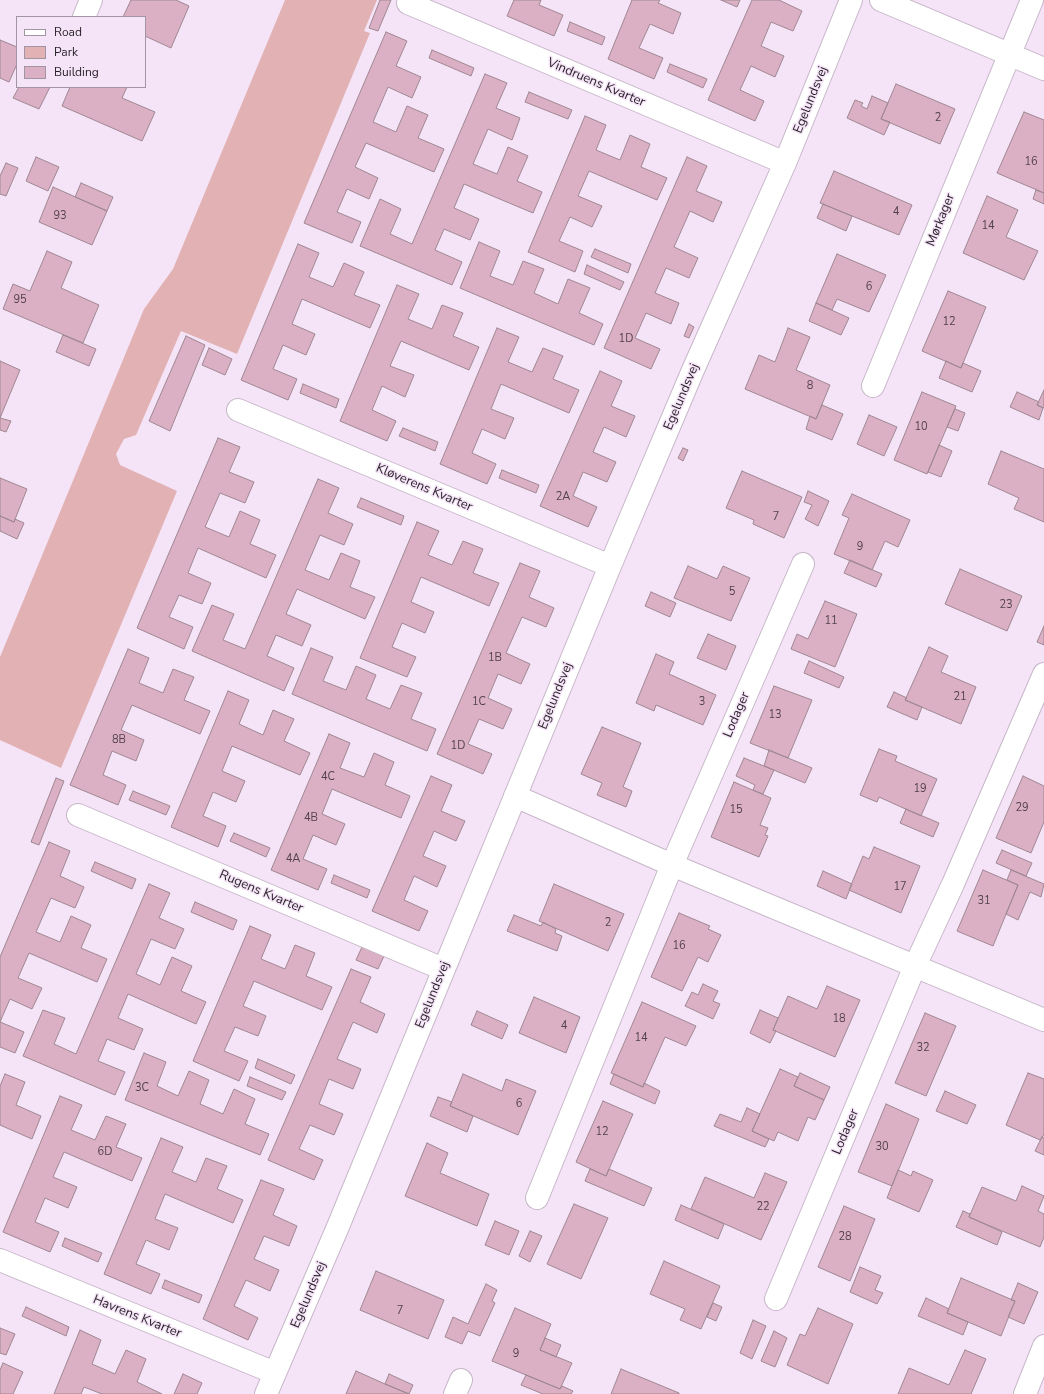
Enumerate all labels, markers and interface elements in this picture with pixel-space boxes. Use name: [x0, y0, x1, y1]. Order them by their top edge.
legend: [16, 16, 146, 88]
text: Road: [54, 24, 82, 40]
text: Park: [54, 44, 78, 60]
street label: Vindruens Kvarter: [545, 55, 647, 111]
text: Building: [54, 64, 99, 80]
street label: Egelundsvej: [790, 64, 832, 136]
house number: 2: [935, 111, 941, 125]
house number: 16: [1024, 155, 1038, 169]
street label: Mørkager: [923, 191, 959, 249]
house number: 4: [893, 205, 899, 219]
house number: 93: [53, 209, 67, 223]
house number: 14: [981, 219, 995, 233]
house number: 6: [866, 280, 872, 294]
house number: 95: [13, 293, 27, 307]
house number: 12: [942, 315, 956, 329]
house number: 1D: [619, 332, 633, 346]
street label: Egelundsvej: [661, 361, 703, 433]
house number: 8: [807, 379, 813, 393]
house number: 10: [914, 420, 928, 434]
street label: Kløverens Kvarter: [373, 461, 475, 515]
house number: 2A: [556, 490, 570, 504]
house number: 7: [773, 510, 779, 524]
house number: 9: [857, 540, 863, 554]
house number: 5: [729, 585, 735, 599]
house number: 23: [999, 598, 1013, 612]
house number: 11: [824, 614, 838, 628]
house number: 1B: [488, 651, 502, 665]
street label: Egelundsvej: [535, 660, 577, 732]
street label: Lodager: [720, 690, 754, 740]
house number: 21: [953, 690, 967, 704]
house number: 1C: [472, 695, 486, 709]
house number: 3: [699, 695, 705, 709]
house number: 13: [768, 708, 782, 722]
house number: 8B: [112, 733, 126, 747]
house number: 1D: [451, 739, 465, 753]
house number: 4C: [321, 770, 335, 784]
house number: 19: [913, 782, 927, 796]
house number: 29: [1015, 801, 1029, 815]
house number: 15: [729, 803, 743, 817]
house number: 4B: [304, 811, 318, 825]
house number: 4A: [286, 852, 300, 866]
street label: Rugens Kvarter: [217, 867, 305, 917]
house number: 17: [893, 880, 907, 894]
house number: 31: [977, 894, 991, 908]
house number: 2: [605, 916, 611, 930]
house number: 16: [672, 939, 686, 953]
street label: Egelundsvej: [412, 959, 454, 1031]
house number: 18: [832, 1012, 846, 1026]
house number: 4: [561, 1019, 567, 1033]
house number: 14: [634, 1031, 648, 1045]
house number: 32: [916, 1041, 930, 1055]
house number: 3C: [135, 1081, 149, 1095]
house number: 6: [516, 1097, 522, 1111]
street label: Lodager: [829, 1107, 863, 1157]
house number: 12: [595, 1125, 609, 1139]
house number: 30: [875, 1140, 889, 1154]
house number: 6D: [98, 1145, 112, 1159]
house number: 22: [756, 1200, 770, 1214]
house number: 28: [838, 1230, 852, 1244]
street label: Egelundsvej: [288, 1259, 330, 1331]
street label: Havrens Kvarter: [90, 1292, 184, 1342]
house number: 7: [397, 1304, 403, 1318]
house number: 9: [513, 1347, 519, 1361]

